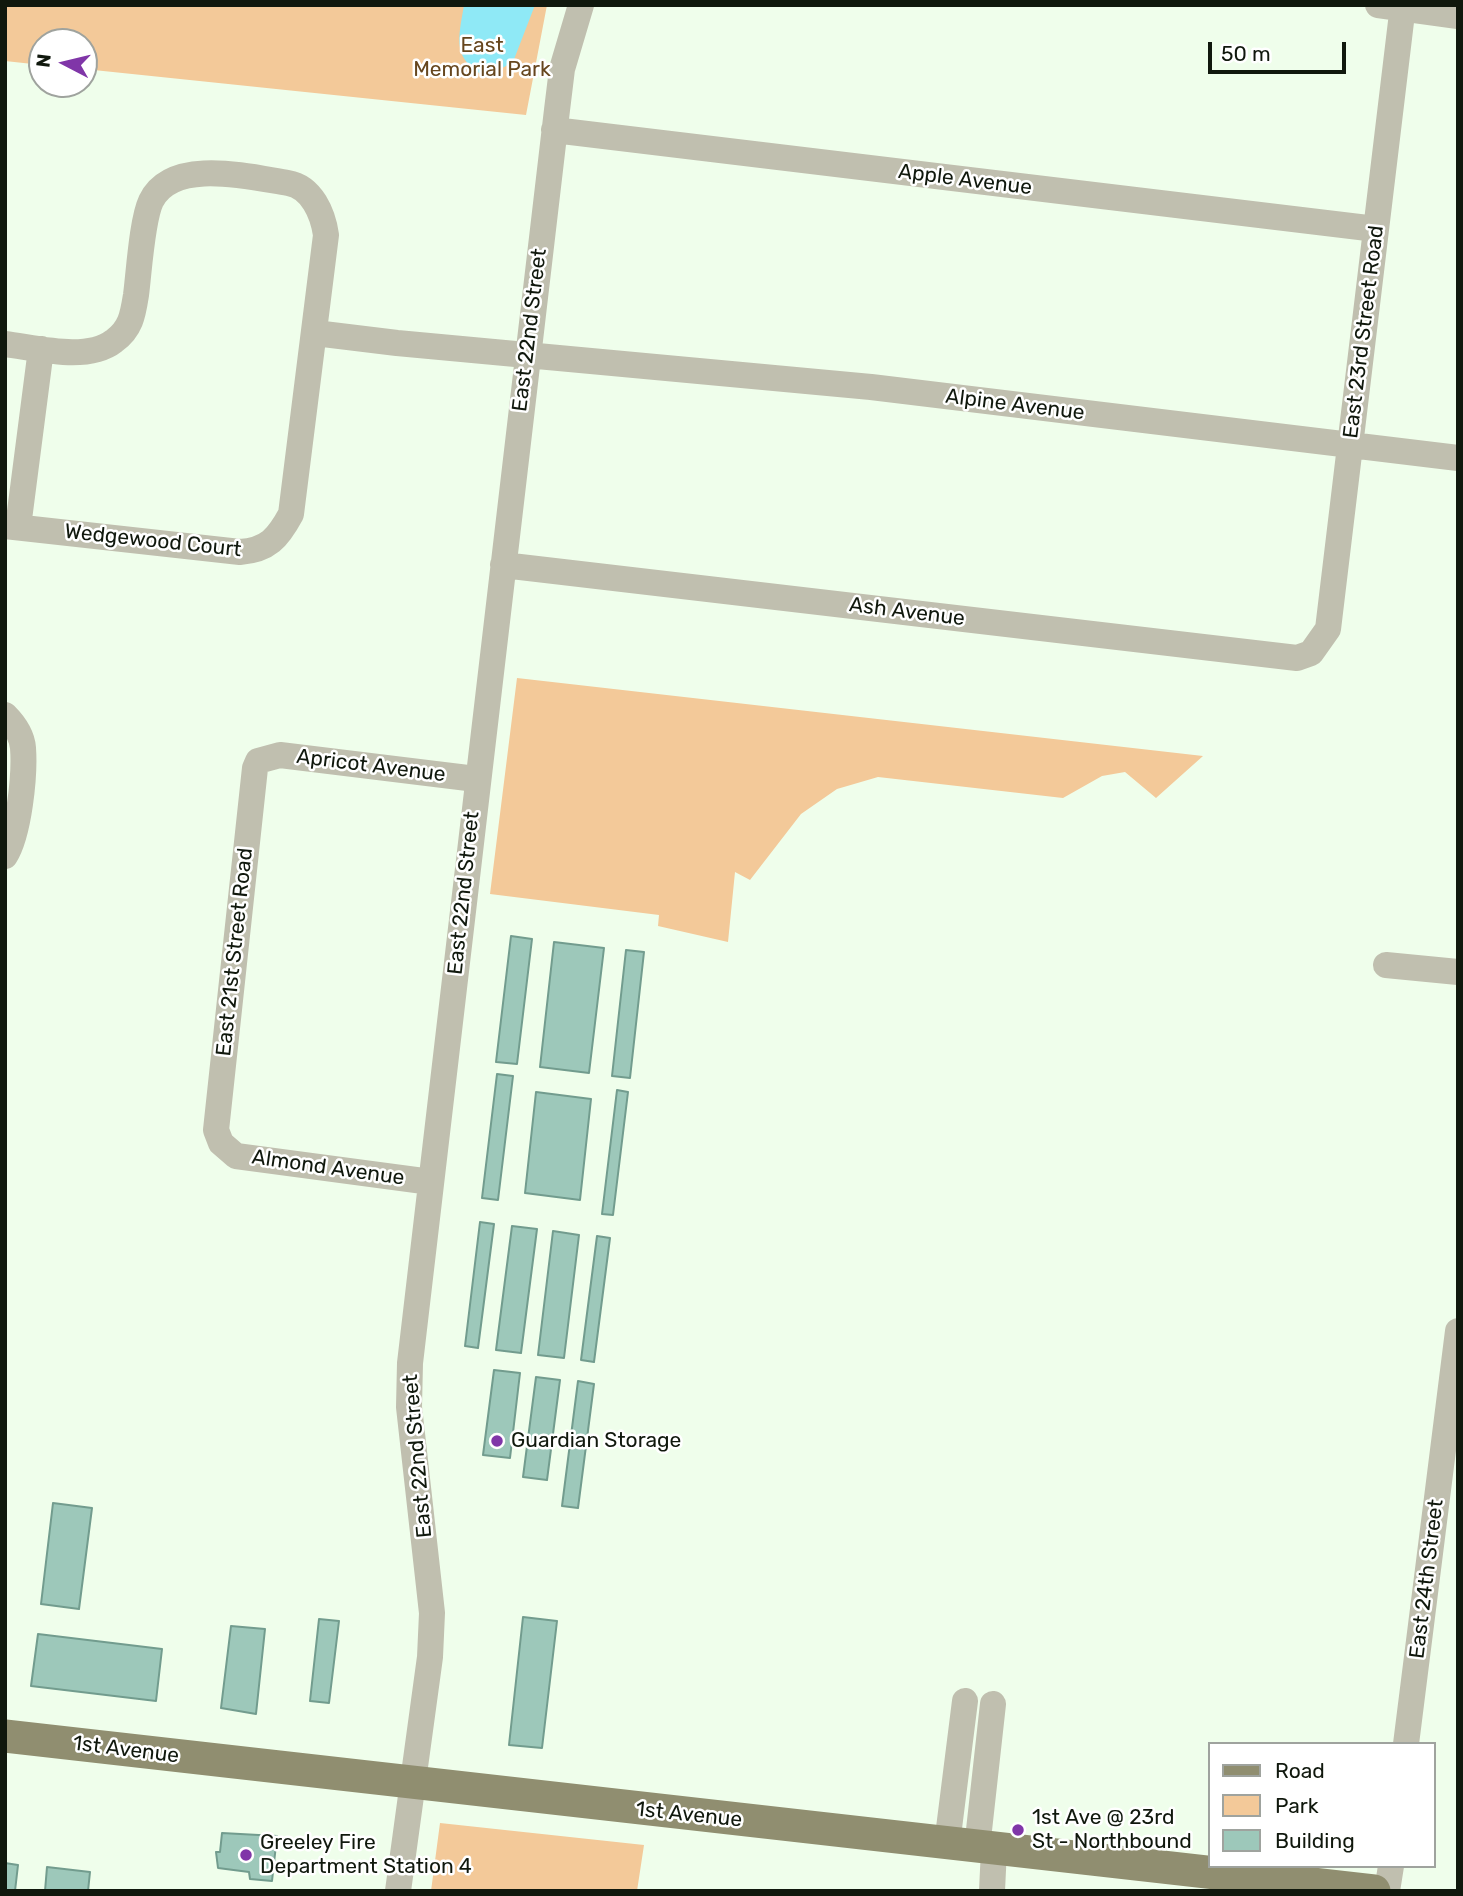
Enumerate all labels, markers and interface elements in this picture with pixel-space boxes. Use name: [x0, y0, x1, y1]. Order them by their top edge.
north arrow: [28, 28, 98, 98]
scale bar: [1211, 28, 1349, 72]
park label: East Memorial Park: [413, 33, 551, 83]
text: 50 m: [1221, 41, 1271, 66]
text: N: [31, 52, 56, 69]
street label: Apple Avenue: [897, 159, 1033, 201]
street label: East 23rd Street Road: [1338, 224, 1390, 440]
street label: East 22nd Street: [507, 247, 553, 413]
street label: Alpine Avenue: [944, 384, 1086, 426]
street label: Wedgewood Court: [63, 519, 243, 563]
street label: Ash Avenue: [848, 592, 966, 632]
street label: Apricot Avenue: [295, 744, 447, 788]
street label: East 22nd Street: [443, 810, 485, 976]
street label: East 21st Street Road: [212, 847, 258, 1057]
street label: Almond Avenue: [250, 1145, 406, 1191]
street label: East 22nd Street: [398, 1373, 438, 1539]
place label: Guardian Storage: [511, 1428, 681, 1454]
marker: Guardian Storage: [489, 1433, 505, 1449]
street label: East 24th Street: [1405, 1498, 1449, 1660]
street label: 1st Avenue: [72, 1731, 180, 1769]
legend: [1208, 1742, 1435, 1868]
text: Road: [1275, 1758, 1325, 1783]
text: Park: [1275, 1793, 1319, 1818]
street label: 1st Avenue: [635, 1797, 743, 1833]
place label: 1st Ave @ 23rd St - Northbound: [1032, 1805, 1192, 1855]
marker: 1st Ave @ 23rd St - Northbound: [1010, 1822, 1026, 1838]
text: Building: [1275, 1828, 1355, 1853]
place label: Greeley Fire Department Station 4: [260, 1830, 472, 1880]
marker: Greeley Fire Department Station 4: [238, 1847, 254, 1863]

